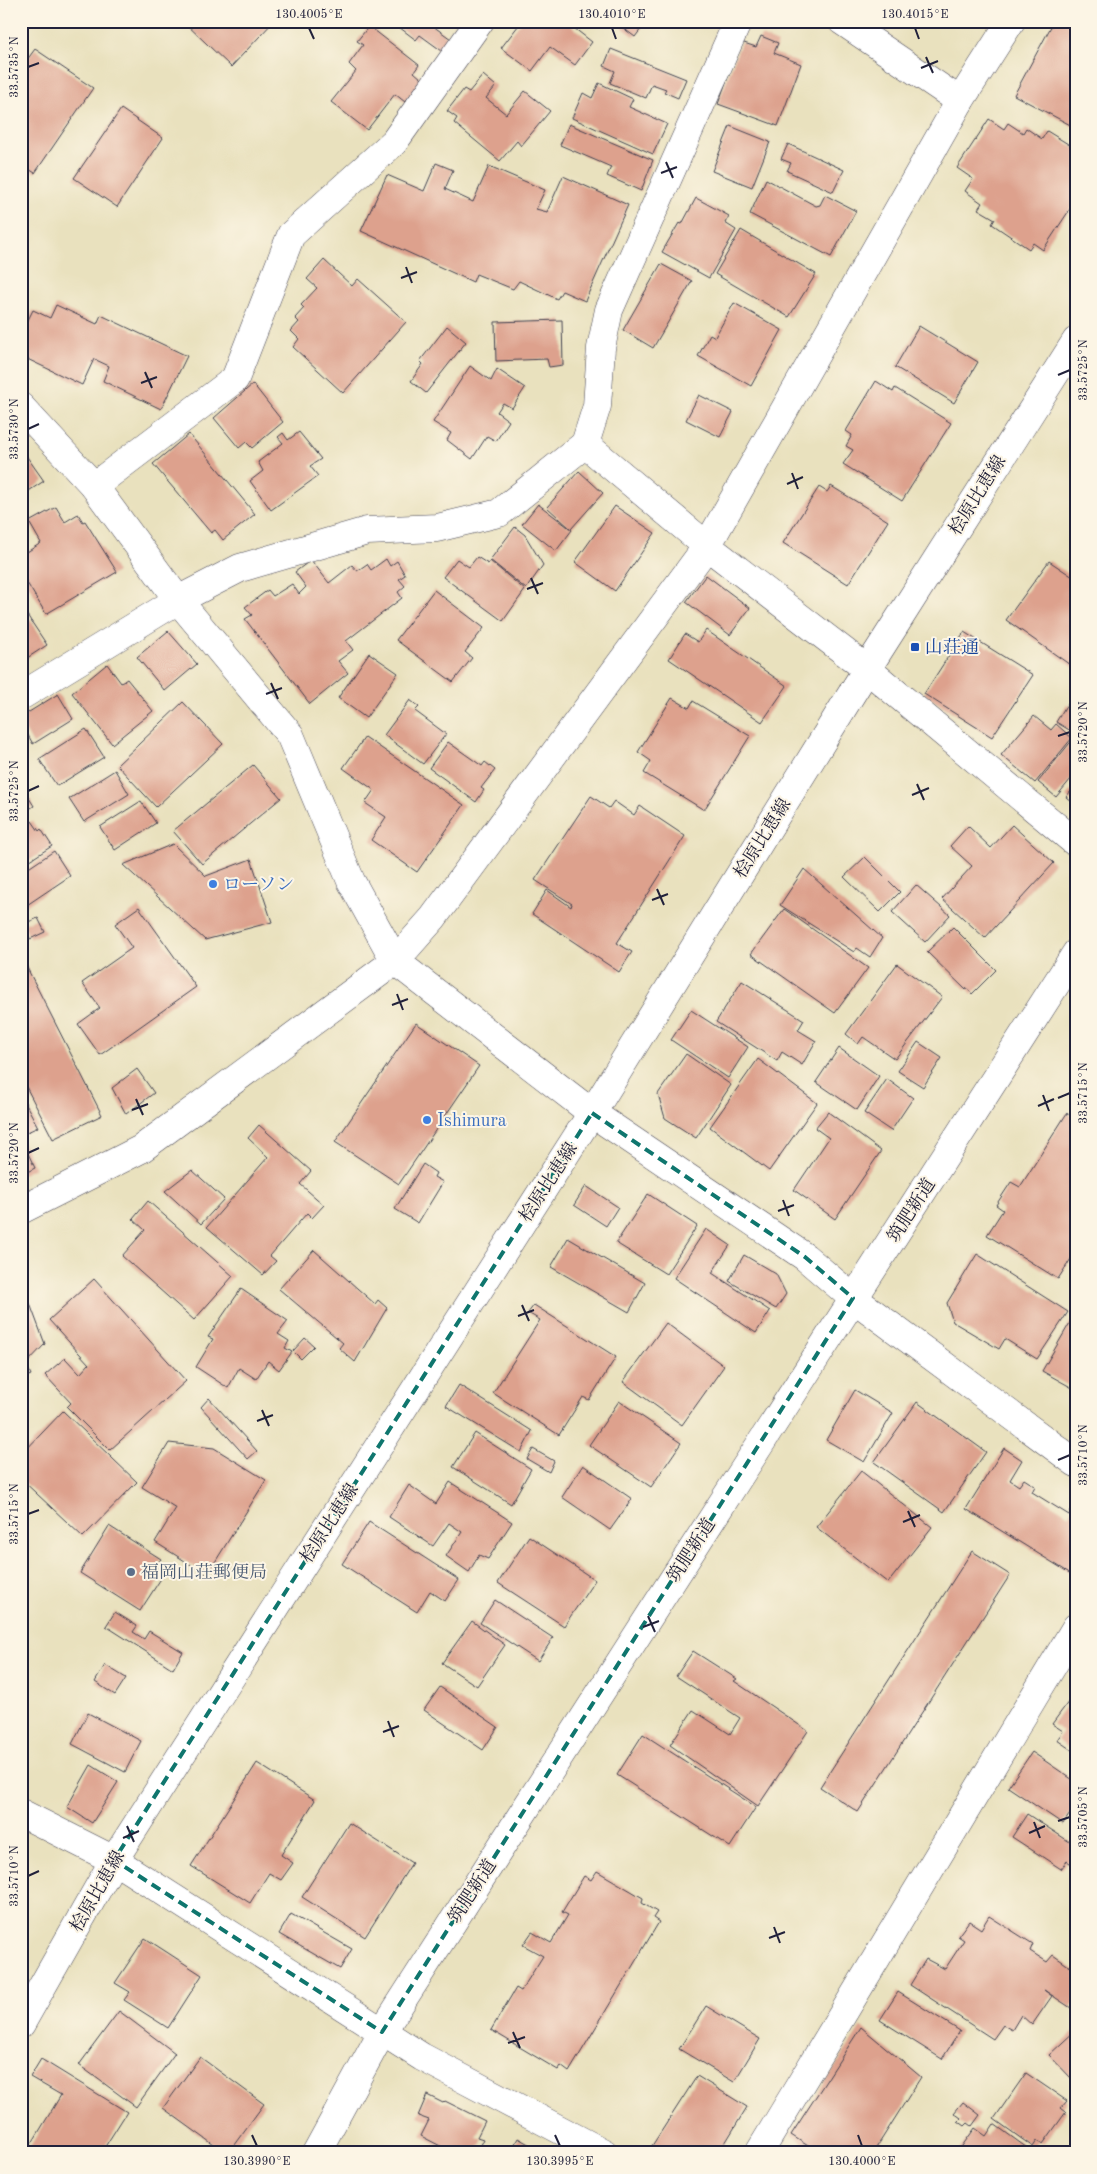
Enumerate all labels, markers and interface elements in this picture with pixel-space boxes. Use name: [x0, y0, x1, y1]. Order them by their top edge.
text: 130.4005°E: [275, 8, 343, 21]
text: 130.4015°E: [881, 8, 949, 21]
text: 130.4010°E: [578, 9, 646, 21]
text: 33.5735°N: [8, 36, 21, 98]
text: 33.5725°N: [1077, 339, 1090, 401]
text: 33.5730°N: [8, 398, 21, 460]
street label: 桧原比恵線: [945, 452, 1009, 538]
place label: 山荘通: [925, 637, 979, 657]
marker: 山荘通: [909, 641, 921, 653]
text: 33.5720°N: [1077, 701, 1090, 763]
text: 33.5725°N: [8, 760, 21, 822]
street label: 桧原比恵線: [730, 795, 794, 881]
place label: ローソン: [223, 876, 294, 894]
marker: ローソン: [207, 878, 219, 890]
text: 33.5715°N: [1077, 1062, 1090, 1124]
place label: Ishimura: [437, 1112, 507, 1130]
marker: Ishimura: [421, 1114, 433, 1126]
text: 33.5720°N: [8, 1122, 21, 1184]
street label: 桧原比恵線: [515, 1139, 581, 1225]
street label: 筑肥新道: [883, 1174, 939, 1246]
text: 33.5710°N: [1077, 1424, 1090, 1486]
street label: 桧原比恵線: [296, 1480, 362, 1566]
text: 33.5715°N: [8, 1483, 21, 1545]
street label: 筑肥新道: [663, 1514, 719, 1586]
place label: 福岡山荘郵便局: [141, 1562, 267, 1582]
marker: 福岡山荘郵便局: [125, 1566, 137, 1578]
text: 33.5705°N: [1077, 1786, 1090, 1848]
text: 33.5710°N: [8, 1845, 21, 1907]
street label: 桧原比恵線: [66, 1847, 128, 1935]
street label: 筑肥新道: [444, 1855, 500, 1927]
text: 130.3995°E: [526, 2155, 594, 2168]
text: 130.3990°E: [223, 2156, 291, 2168]
text: 130.4000°E: [828, 2156, 896, 2168]

